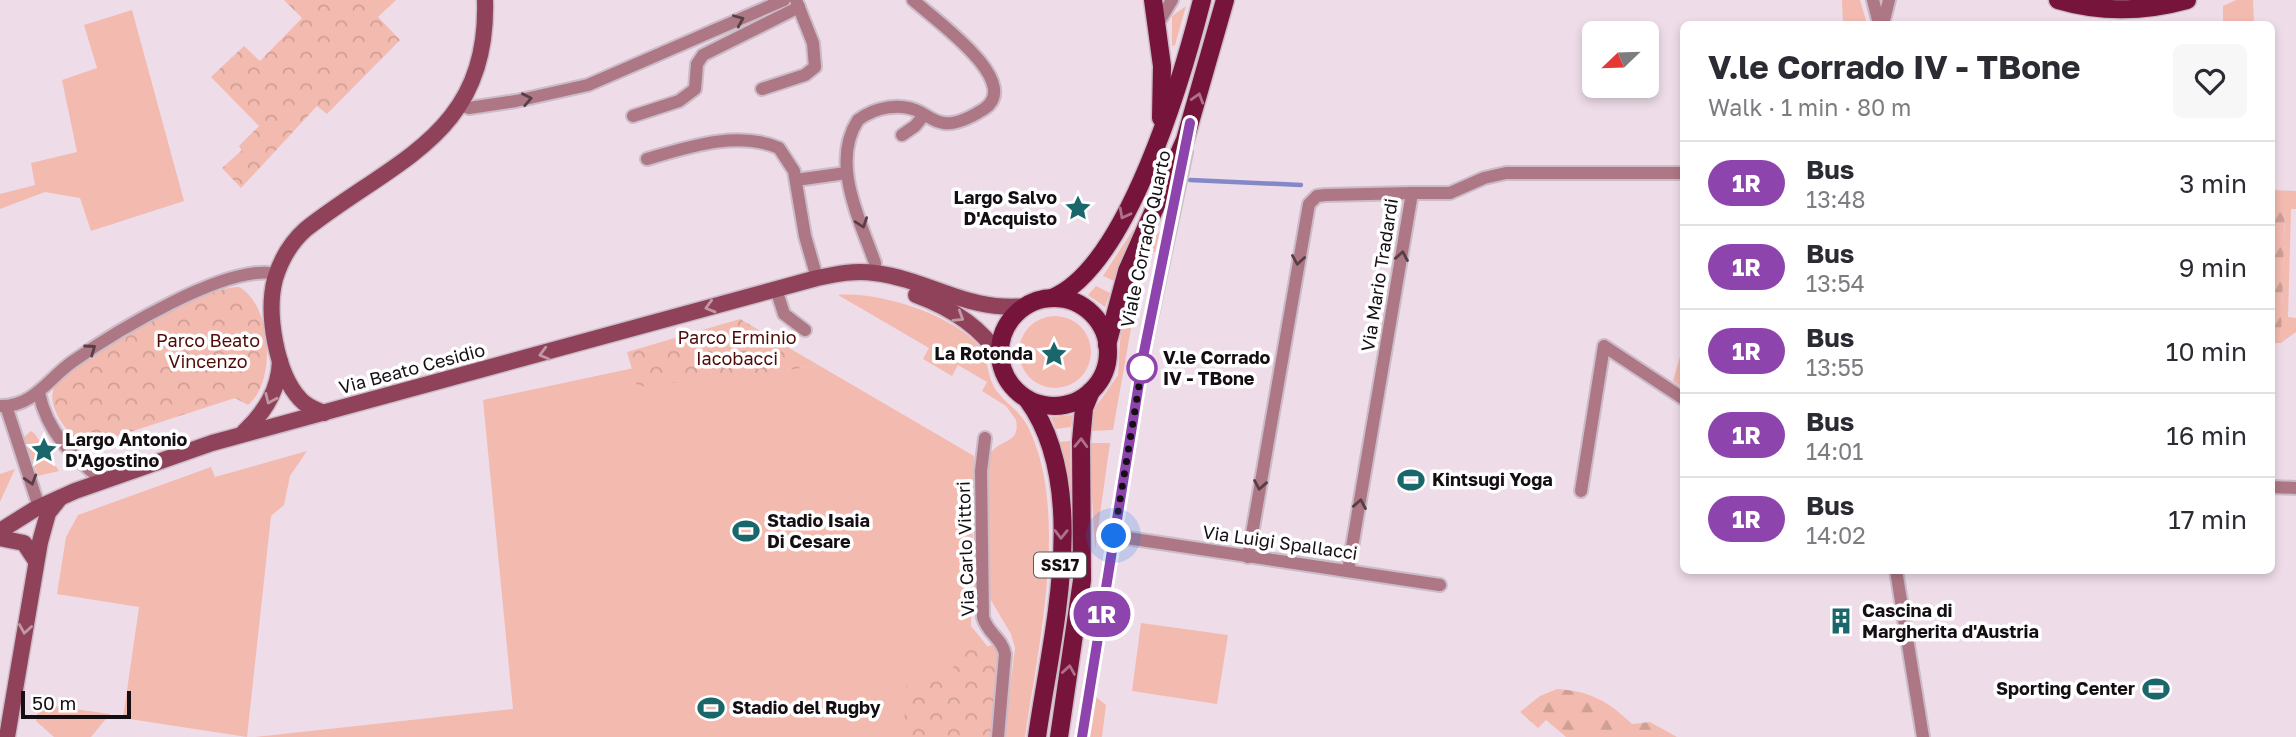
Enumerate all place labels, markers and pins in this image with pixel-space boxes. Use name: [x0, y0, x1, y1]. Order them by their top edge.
place label: Largo Salvo D'Acquisto: [954, 186, 1057, 229]
place icon: Largo Salvo D'Acquisto: [1063, 193, 1093, 223]
place icon: La Rotonda: [1039, 339, 1069, 369]
place label: La Rotonda: [934, 342, 1033, 364]
place label: V.le Corrado IV - TBone: [1163, 346, 1270, 389]
marker: V.le Corrado IV - TBone: [1127, 353, 1157, 383]
place label: Largo Antonio D'Agostino: [65, 428, 187, 471]
place icon: Largo Antonio D'Agostino: [29, 435, 59, 465]
sports icon: Kintsugi Yoga: [1396, 465, 1426, 495]
place label: Kintsugi Yoga: [1432, 468, 1553, 490]
place label: Stadio Isaia Di Cesare: [767, 509, 870, 552]
sports icon: Stadio Isaia Di Cesare: [731, 516, 761, 546]
place label: Cascina di Margherita d'Austria: [1862, 599, 2039, 642]
building icon: Cascina di Margherita d'Austria: [1826, 606, 1856, 636]
sports icon: Sporting Center: [2141, 674, 2171, 704]
place label: Sporting Center: [1996, 677, 2135, 699]
sports icon: Stadio del Rugby: [696, 693, 726, 723]
place label: Stadio del Rugby: [732, 696, 881, 718]

